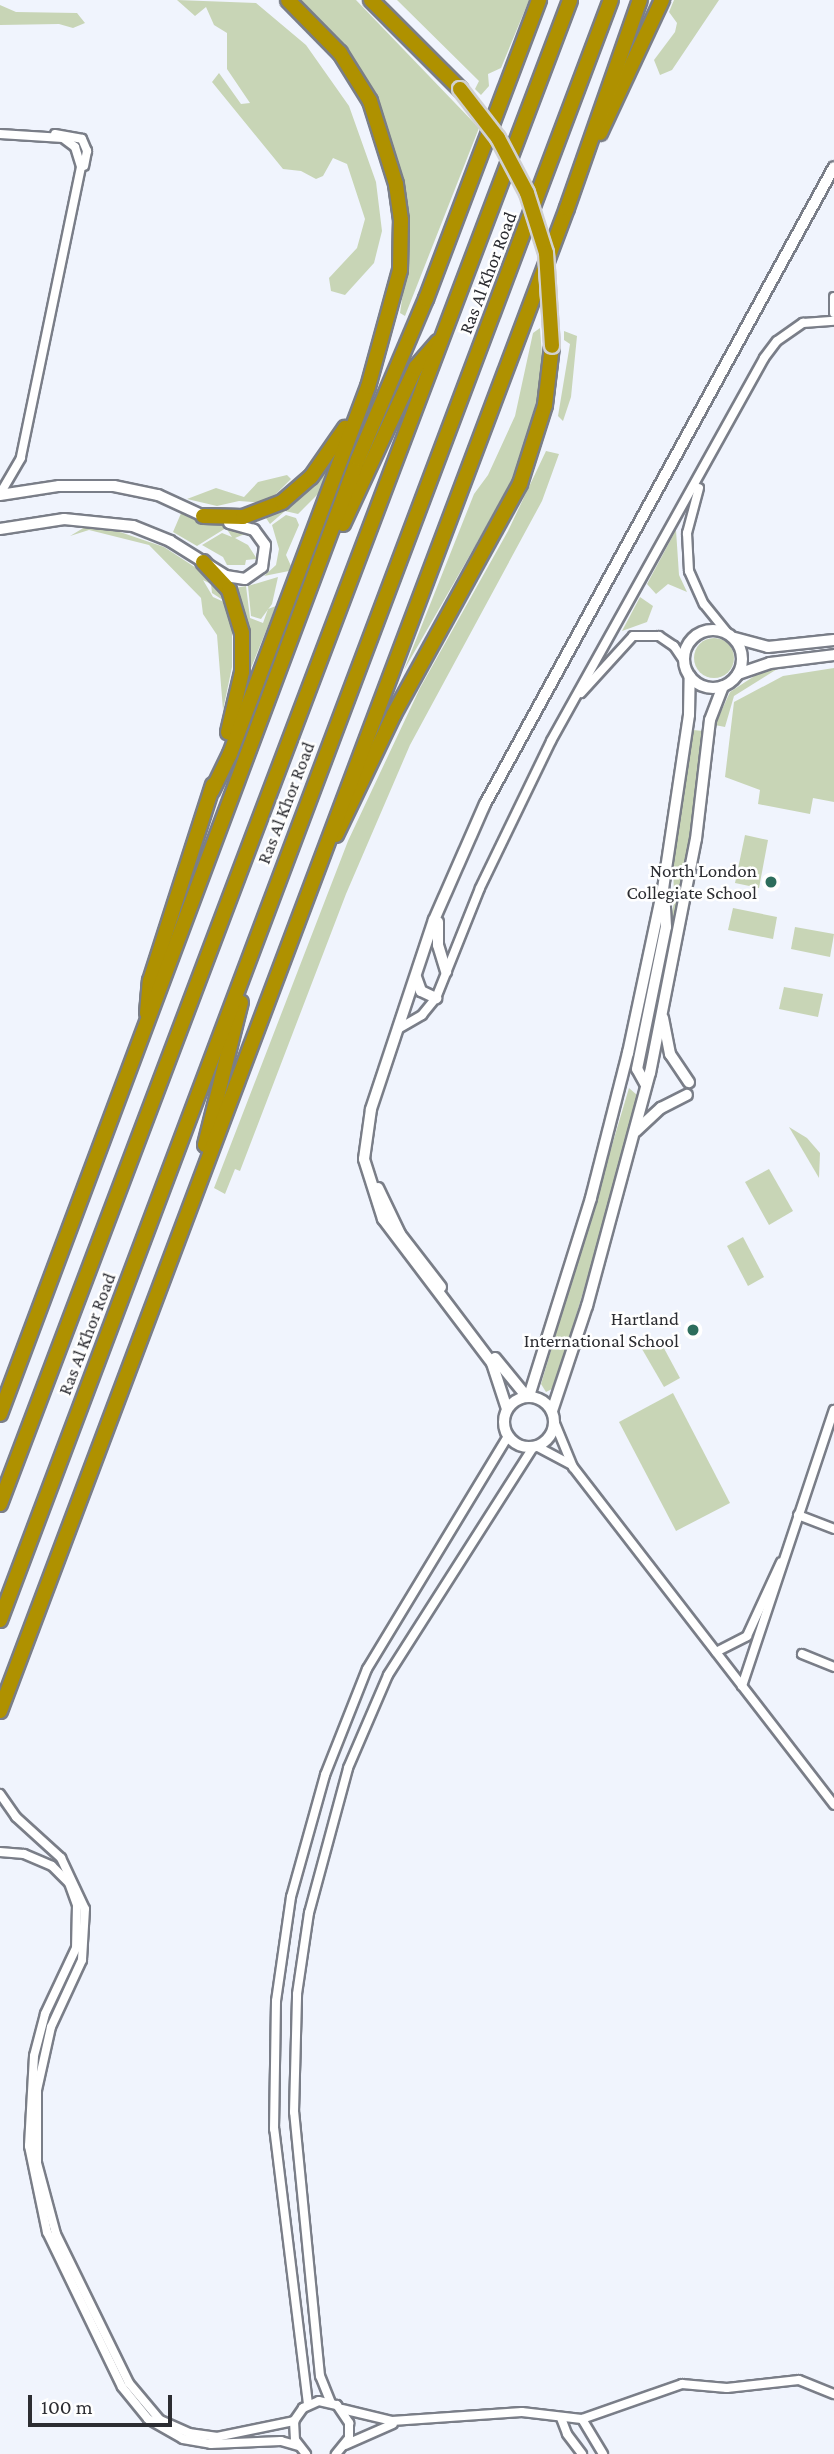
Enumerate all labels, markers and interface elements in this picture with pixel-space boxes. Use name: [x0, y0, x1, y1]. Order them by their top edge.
street label: Ras Al Khor Road: [454, 209, 522, 337]
street label: Ras Al Khor Road: [252, 739, 320, 867]
place label: North London Collegiate School: [626, 860, 757, 904]
marker: North London Collegiate School: [763, 874, 779, 890]
street label: Ras Al Khor Road: [53, 1270, 121, 1398]
place label: Hartland International School: [524, 1308, 679, 1352]
marker: Hartland International School: [685, 1322, 701, 1338]
scale bar: [32, 2380, 175, 2424]
text: 100 m: [41, 2395, 93, 2419]

